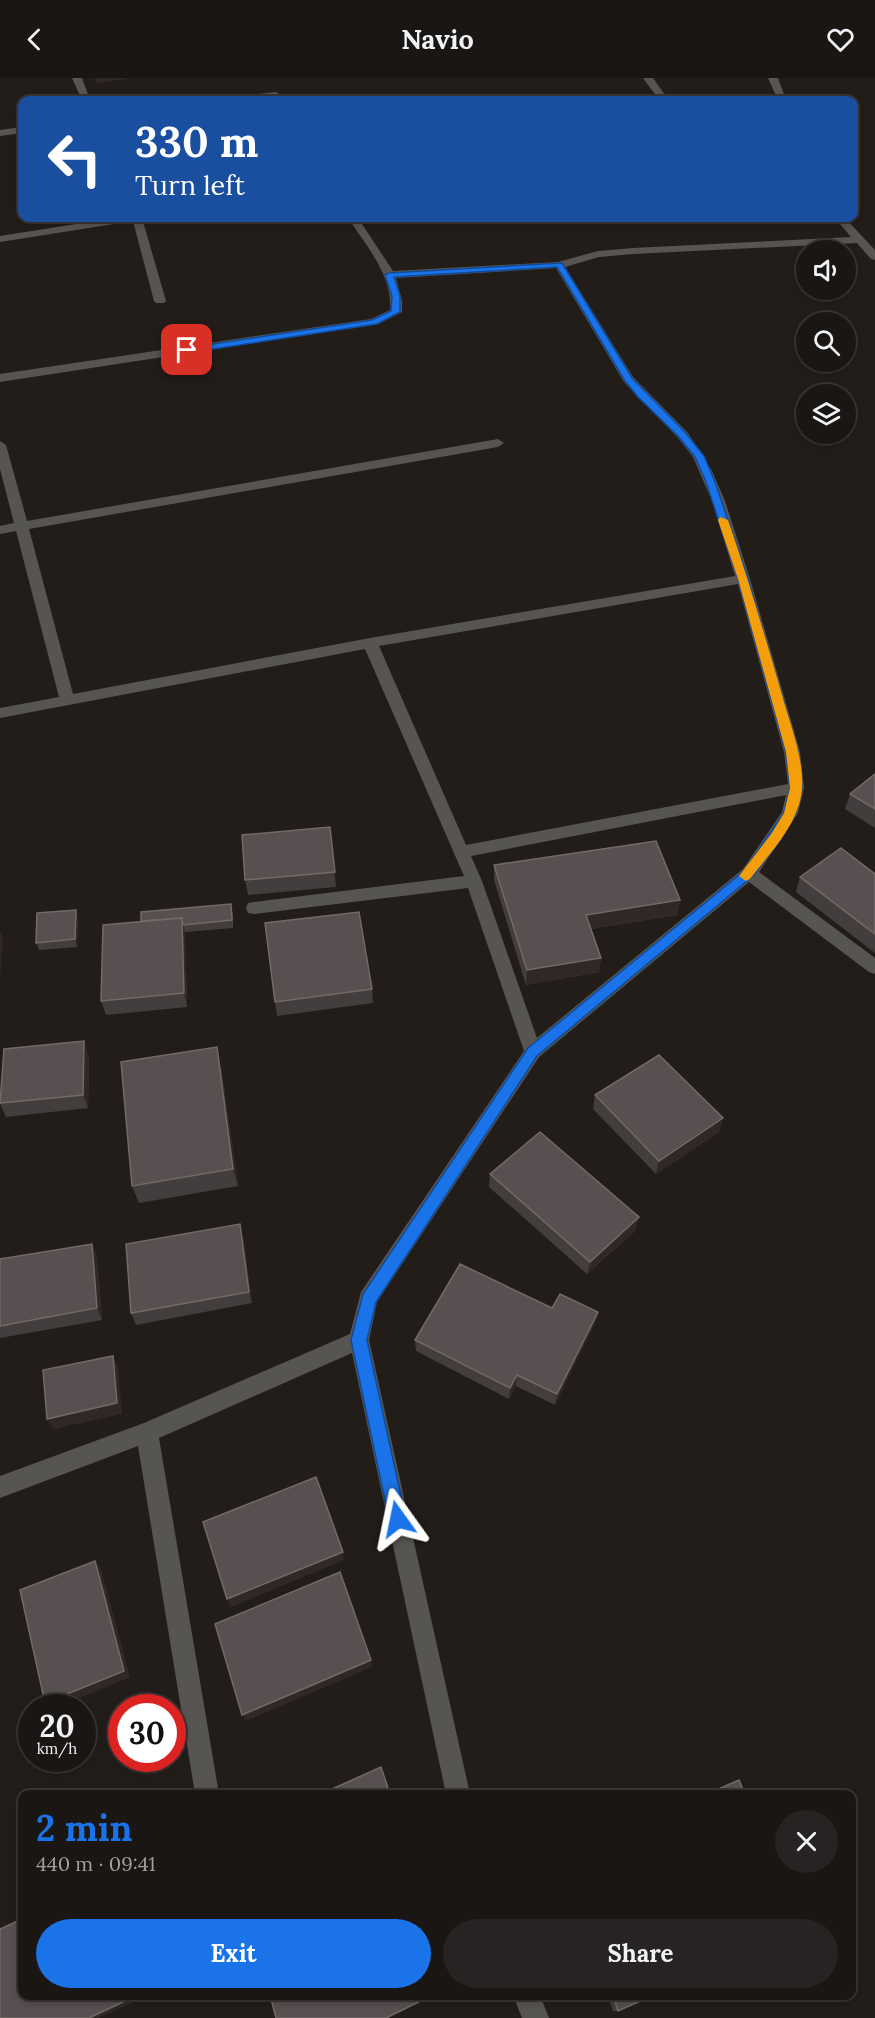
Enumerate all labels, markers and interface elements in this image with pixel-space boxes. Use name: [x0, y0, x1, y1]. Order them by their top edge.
text: Navio: [401, 22, 474, 56]
icon: back: [18, 23, 51, 56]
icon: heart: [824, 23, 857, 56]
text: 330 m: [135, 115, 258, 169]
icon: left: [36, 120, 114, 198]
text: Turn left: [135, 168, 245, 202]
map controls: [796, 240, 856, 444]
button: sound: [796, 240, 856, 300]
button: search: [796, 312, 856, 372]
pin: [161, 324, 212, 375]
icon: arrive: [170, 333, 203, 366]
button: layers: [796, 384, 856, 444]
position arrow: [366, 1487, 430, 1551]
speed limit sign: 30: [108, 1694, 186, 1772]
text: 20: [39, 1707, 75, 1745]
text: km/h: [37, 1739, 77, 1758]
text: 2 min: [36, 1805, 133, 1851]
button: close: [775, 1810, 838, 1873]
text: 440 m · 09:41: [36, 1851, 156, 1876]
button: Exit: [36, 1919, 431, 1988]
button: Share: [443, 1919, 838, 1988]

